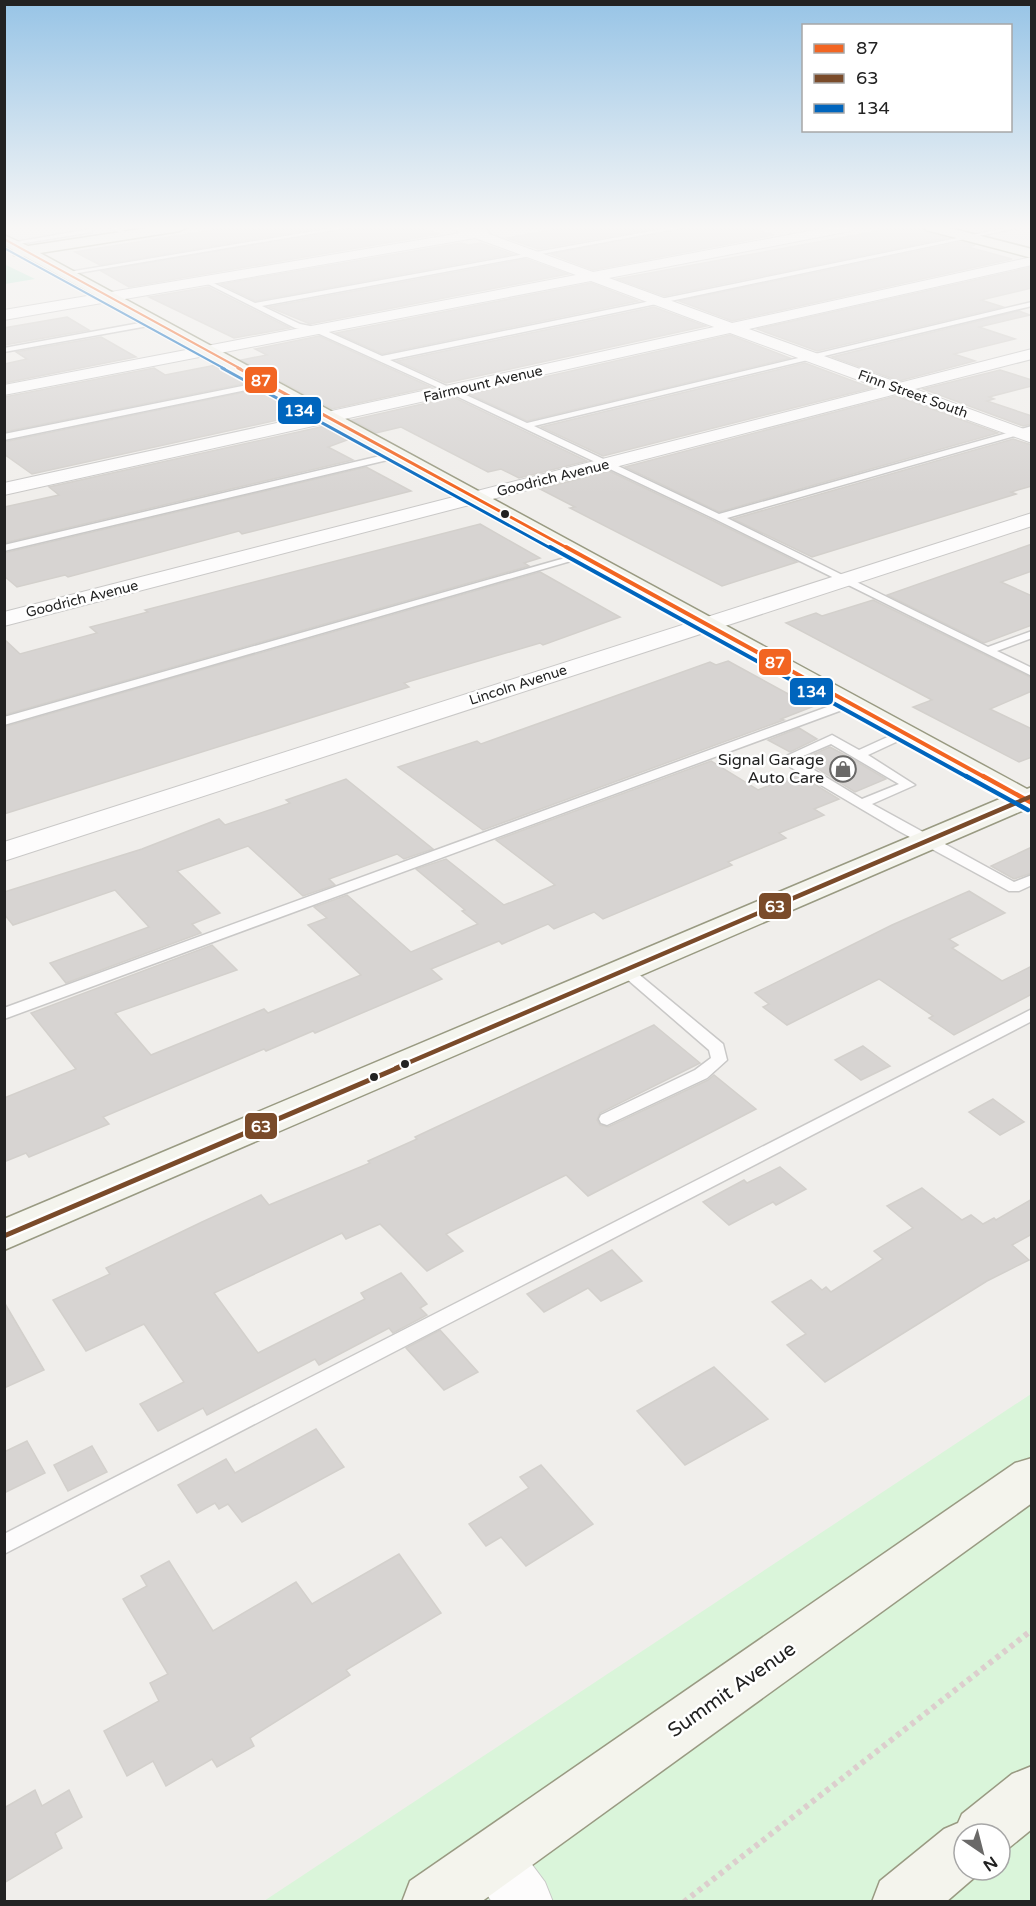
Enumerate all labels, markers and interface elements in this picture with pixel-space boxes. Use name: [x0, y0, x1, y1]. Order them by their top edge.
legend: [802, 24, 1012, 132]
text: 87: [856, 37, 879, 59]
text: 63: [856, 67, 879, 89]
text: 134: [856, 97, 890, 119]
street label: Fairmount Avenue: [422, 362, 544, 406]
line badge: 87: [244, 366, 278, 394]
street label: Finn Street South: [856, 366, 970, 422]
text: 87: [251, 371, 271, 391]
line badge: 134: [277, 396, 322, 425]
text: 134: [284, 401, 314, 421]
street label: Goodrich Avenue: [495, 456, 611, 500]
unlabelled marker: [499, 508, 511, 520]
street label: Goodrich Avenue: [24, 577, 140, 621]
line badge: 87: [758, 648, 792, 676]
text: 87: [765, 653, 785, 673]
street label: Lincoln Avenue: [467, 661, 569, 709]
line badge: 134: [789, 677, 834, 706]
text: 134: [796, 682, 826, 702]
place label: Signal Garage Auto Care: [718, 750, 824, 788]
shop icon: Signal Garage Auto Care: [828, 754, 858, 784]
line badge: 63: [758, 892, 792, 920]
text: 63: [765, 897, 785, 917]
unlabelled marker: [399, 1058, 411, 1070]
unlabelled marker: [368, 1071, 380, 1083]
line badge: 63: [244, 1112, 278, 1140]
text: 63: [251, 1117, 271, 1137]
street label: Summit Avenue: [663, 1637, 801, 1743]
north arrow: [952, 1822, 1012, 1882]
text: N: [979, 1852, 1001, 1875]

